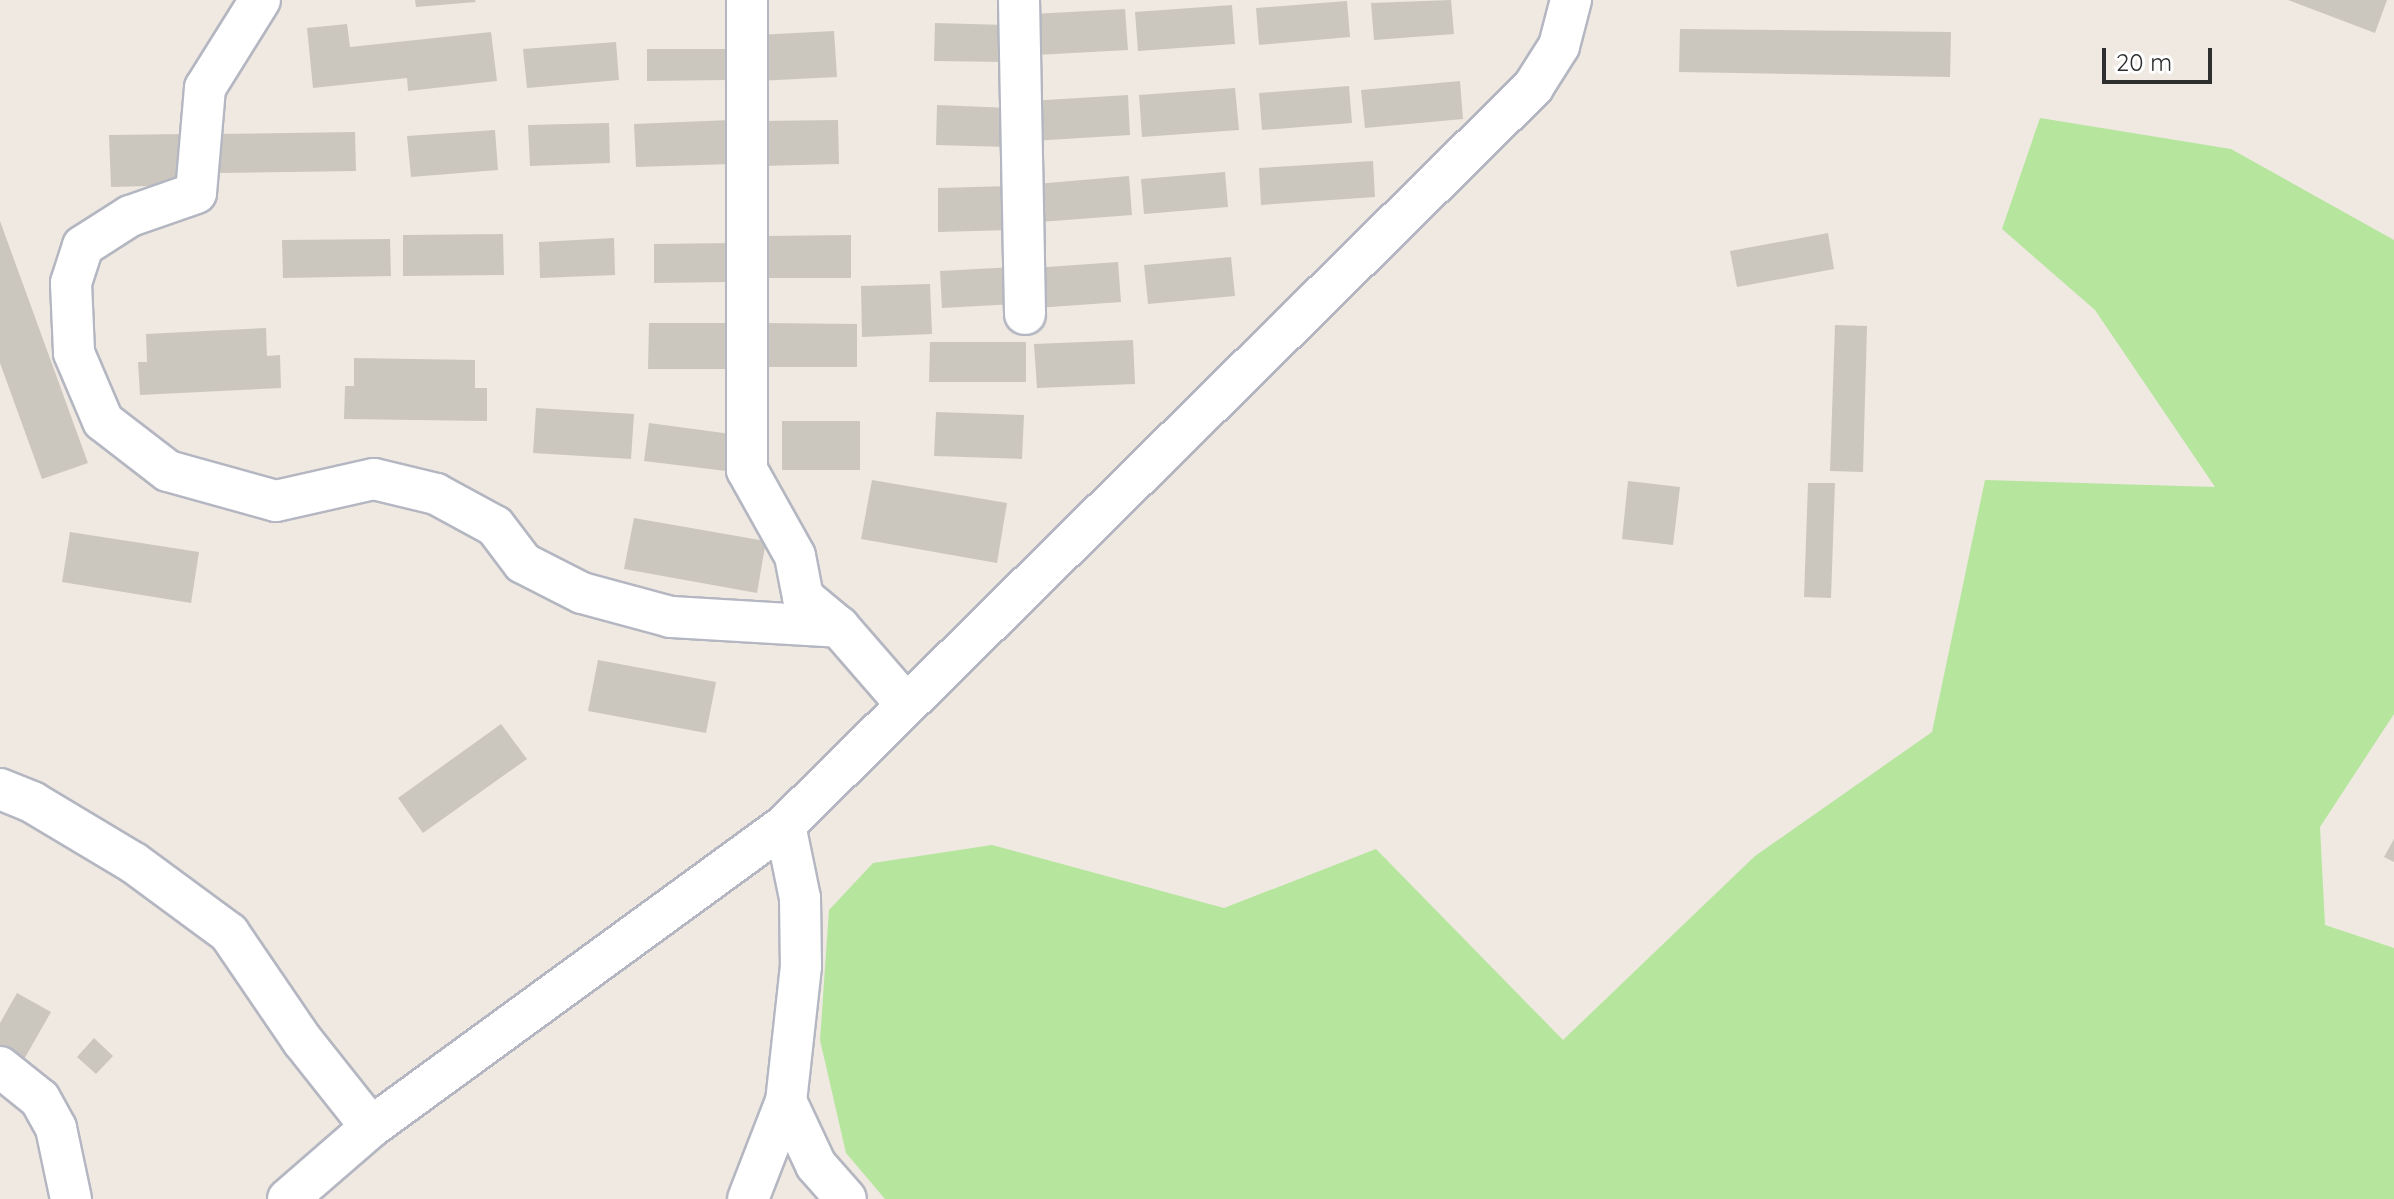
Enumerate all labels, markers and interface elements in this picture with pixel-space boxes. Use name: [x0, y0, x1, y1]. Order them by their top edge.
scale bar: [2106, 32, 2216, 82]
text: 20 m: [2116, 47, 2172, 77]

